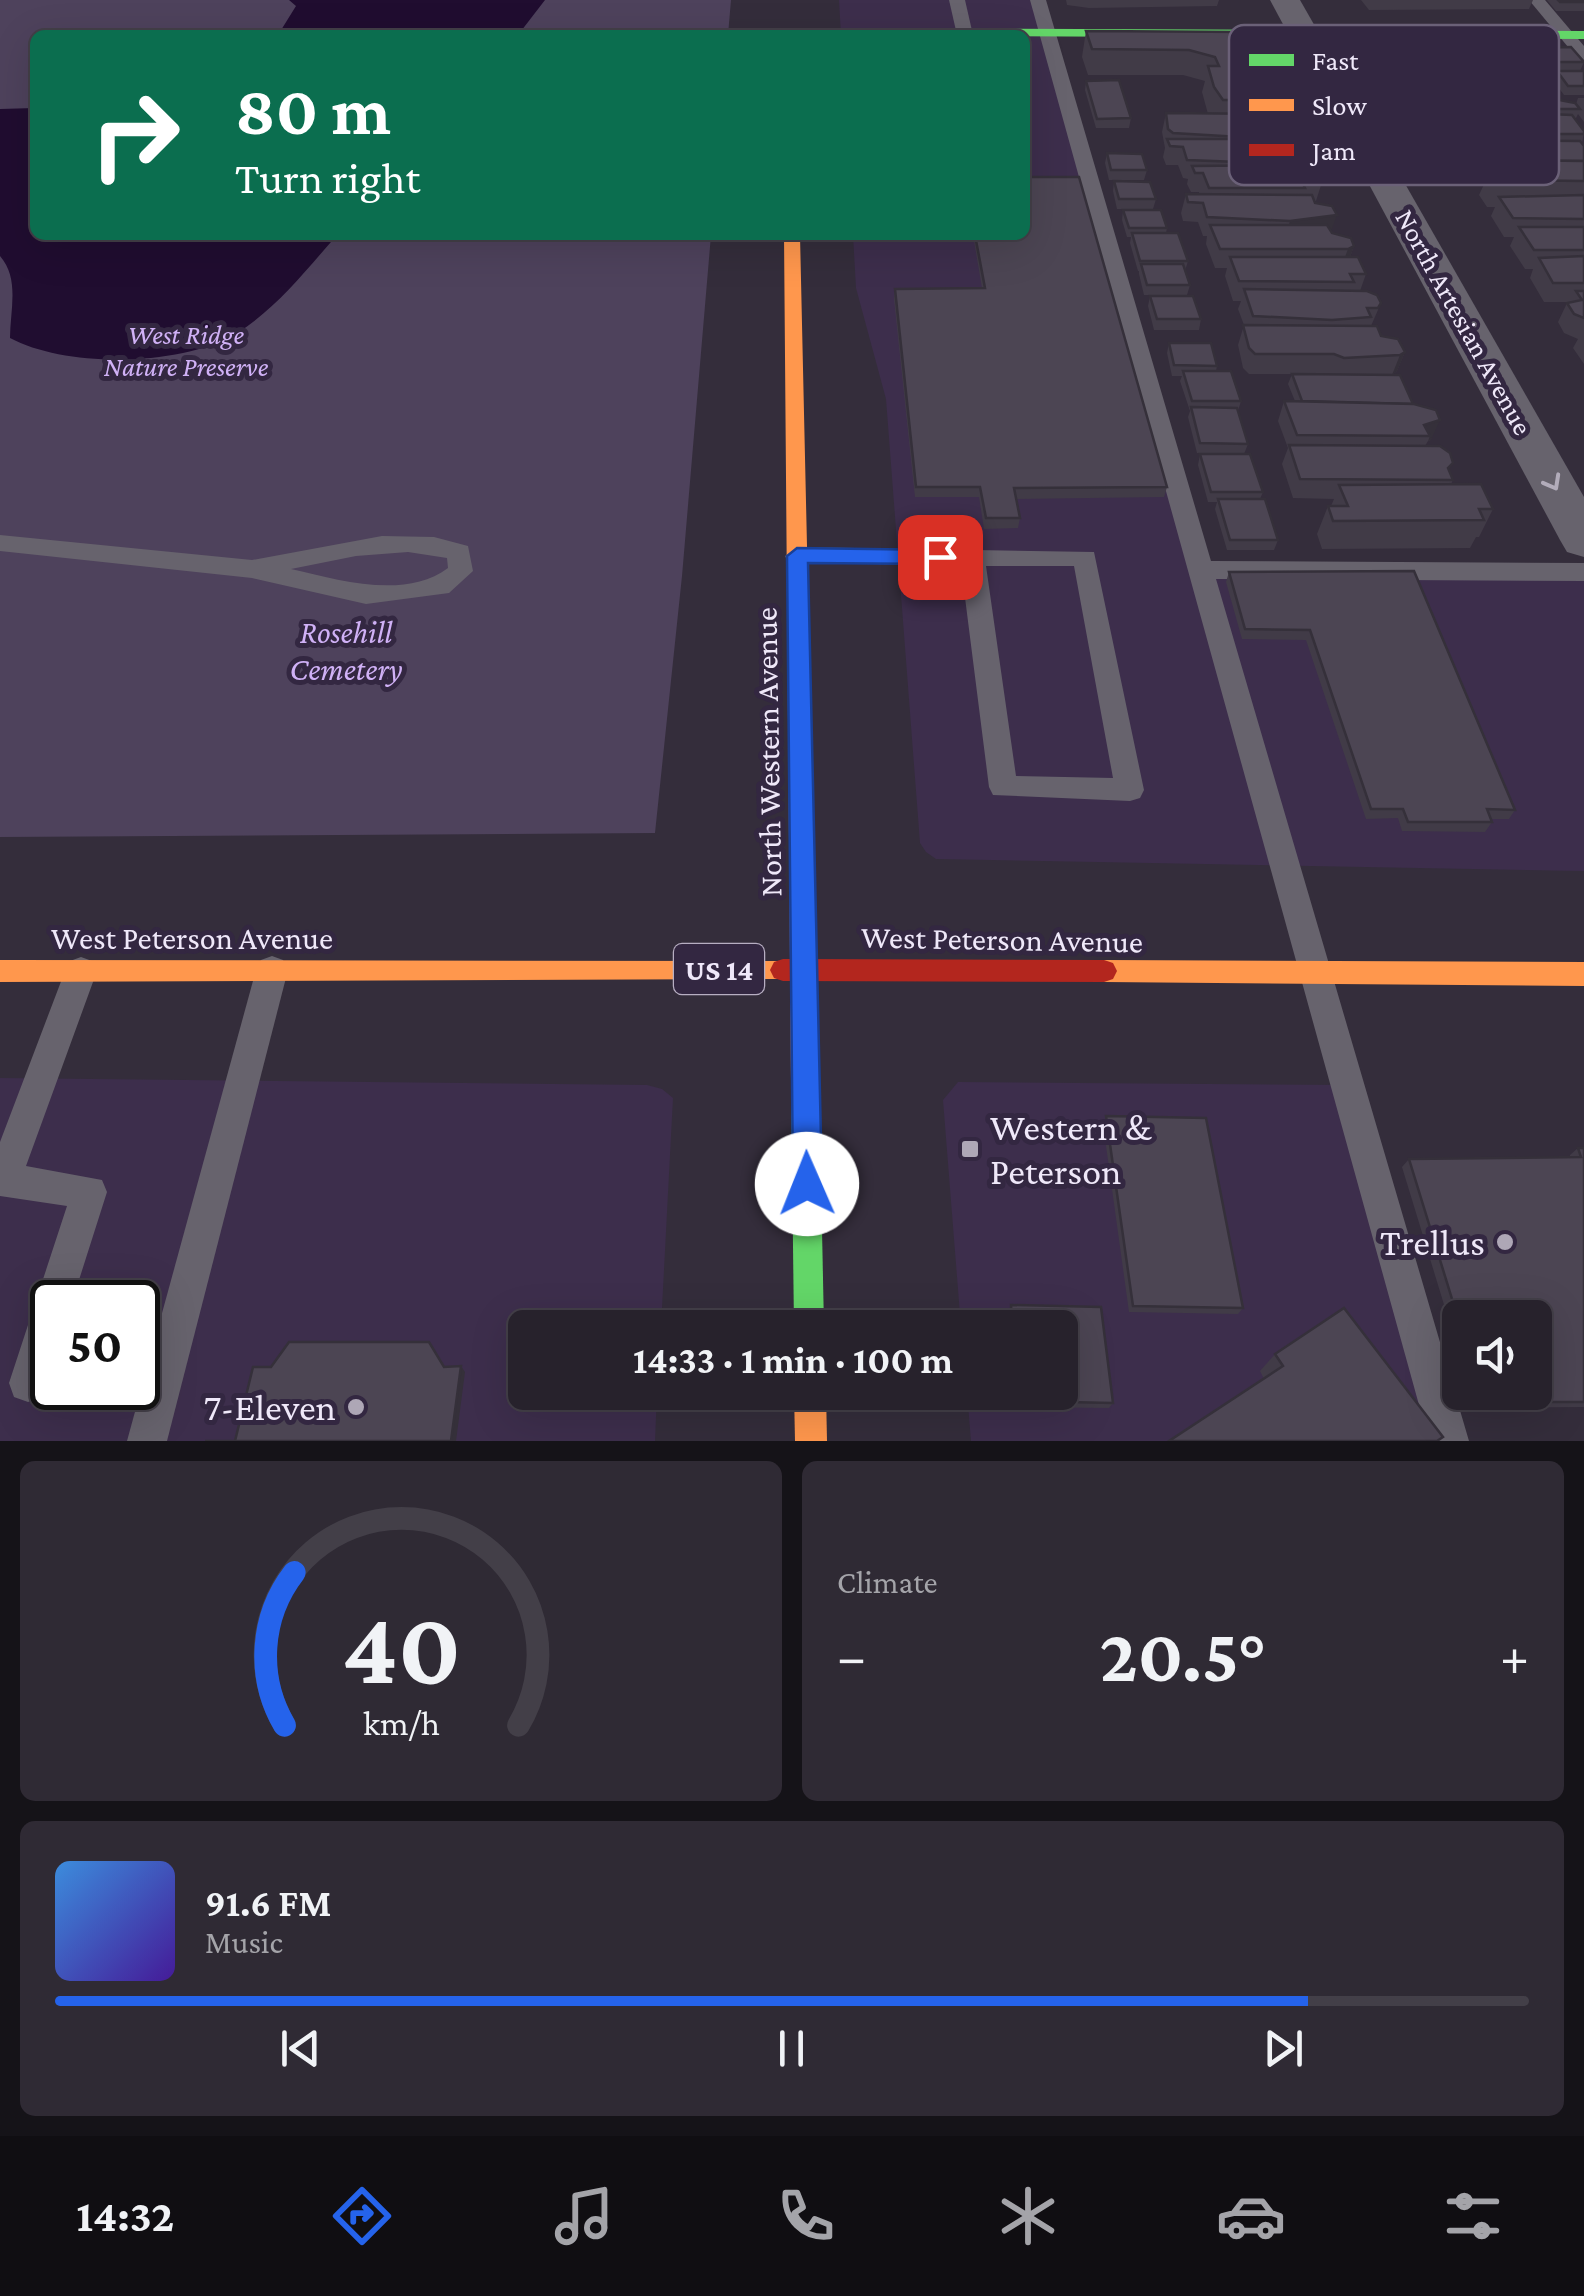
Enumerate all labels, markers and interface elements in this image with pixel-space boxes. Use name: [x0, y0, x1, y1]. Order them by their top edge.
legend: [1229, 25, 1559, 185]
text: Fast: [1312, 45, 1359, 76]
icon: right: [70, 70, 200, 200]
text: 80 m: [235, 71, 391, 149]
text: Slow: [1312, 90, 1367, 121]
text: Jam: [1309, 135, 1356, 166]
text: Turn right: [235, 153, 420, 203]
street label: North Artesian Avenue: [1389, 204, 1539, 440]
park label: West Ridge Nature Preserve: [104, 319, 269, 382]
one-way arrow: [1540, 472, 1560, 490]
pin: [898, 515, 983, 600]
icon: arrive: [913, 530, 968, 585]
street label: North Western Avenue: [747, 607, 789, 897]
park label: Rosehill Cemetery: [289, 614, 403, 687]
street label: West Peterson Avenue: [861, 919, 1143, 959]
street label: West Peterson Avenue: [51, 920, 333, 956]
road number: US 14: [674, 944, 764, 994]
place label: Western & Peterson: [990, 1106, 1152, 1192]
position arrow: [755, 1132, 859, 1236]
marker: Western & Peterson: [959, 1138, 981, 1160]
place label: Trellus: [1380, 1221, 1485, 1263]
marker: Trellus: [1494, 1231, 1516, 1253]
speed limit sign: 50: [30, 1280, 160, 1410]
map controls: [1442, 1300, 1552, 1410]
button: sound: [1442, 1300, 1552, 1410]
text: 14:33 · 1 min · 100 m: [633, 1339, 953, 1381]
place label: 7-Eleven: [204, 1386, 336, 1428]
marker: 7-Eleven: [345, 1396, 367, 1418]
text: Climate: [837, 1564, 938, 1600]
text: 40: [341, 1590, 461, 1705]
text: 20.5°: [1099, 1614, 1267, 1697]
text: −: [837, 1626, 866, 1687]
text: +: [1500, 1626, 1529, 1687]
text: km/h: [362, 1703, 440, 1743]
text: 91.6 FM: [205, 1882, 331, 1924]
text: Music: [205, 1924, 283, 1960]
icon: previous: [273, 2021, 328, 2076]
icon: pause: [764, 2021, 819, 2076]
icon: next: [1256, 2021, 1311, 2076]
icon: directions: [327, 2181, 397, 2251]
icon: music: [549, 2181, 619, 2251]
icon: phone: [771, 2181, 841, 2251]
icon: climate: [993, 2181, 1063, 2251]
icon: car: [1216, 2181, 1286, 2251]
icon: filters: [1438, 2181, 1508, 2251]
text: 14:32: [76, 2191, 174, 2241]

